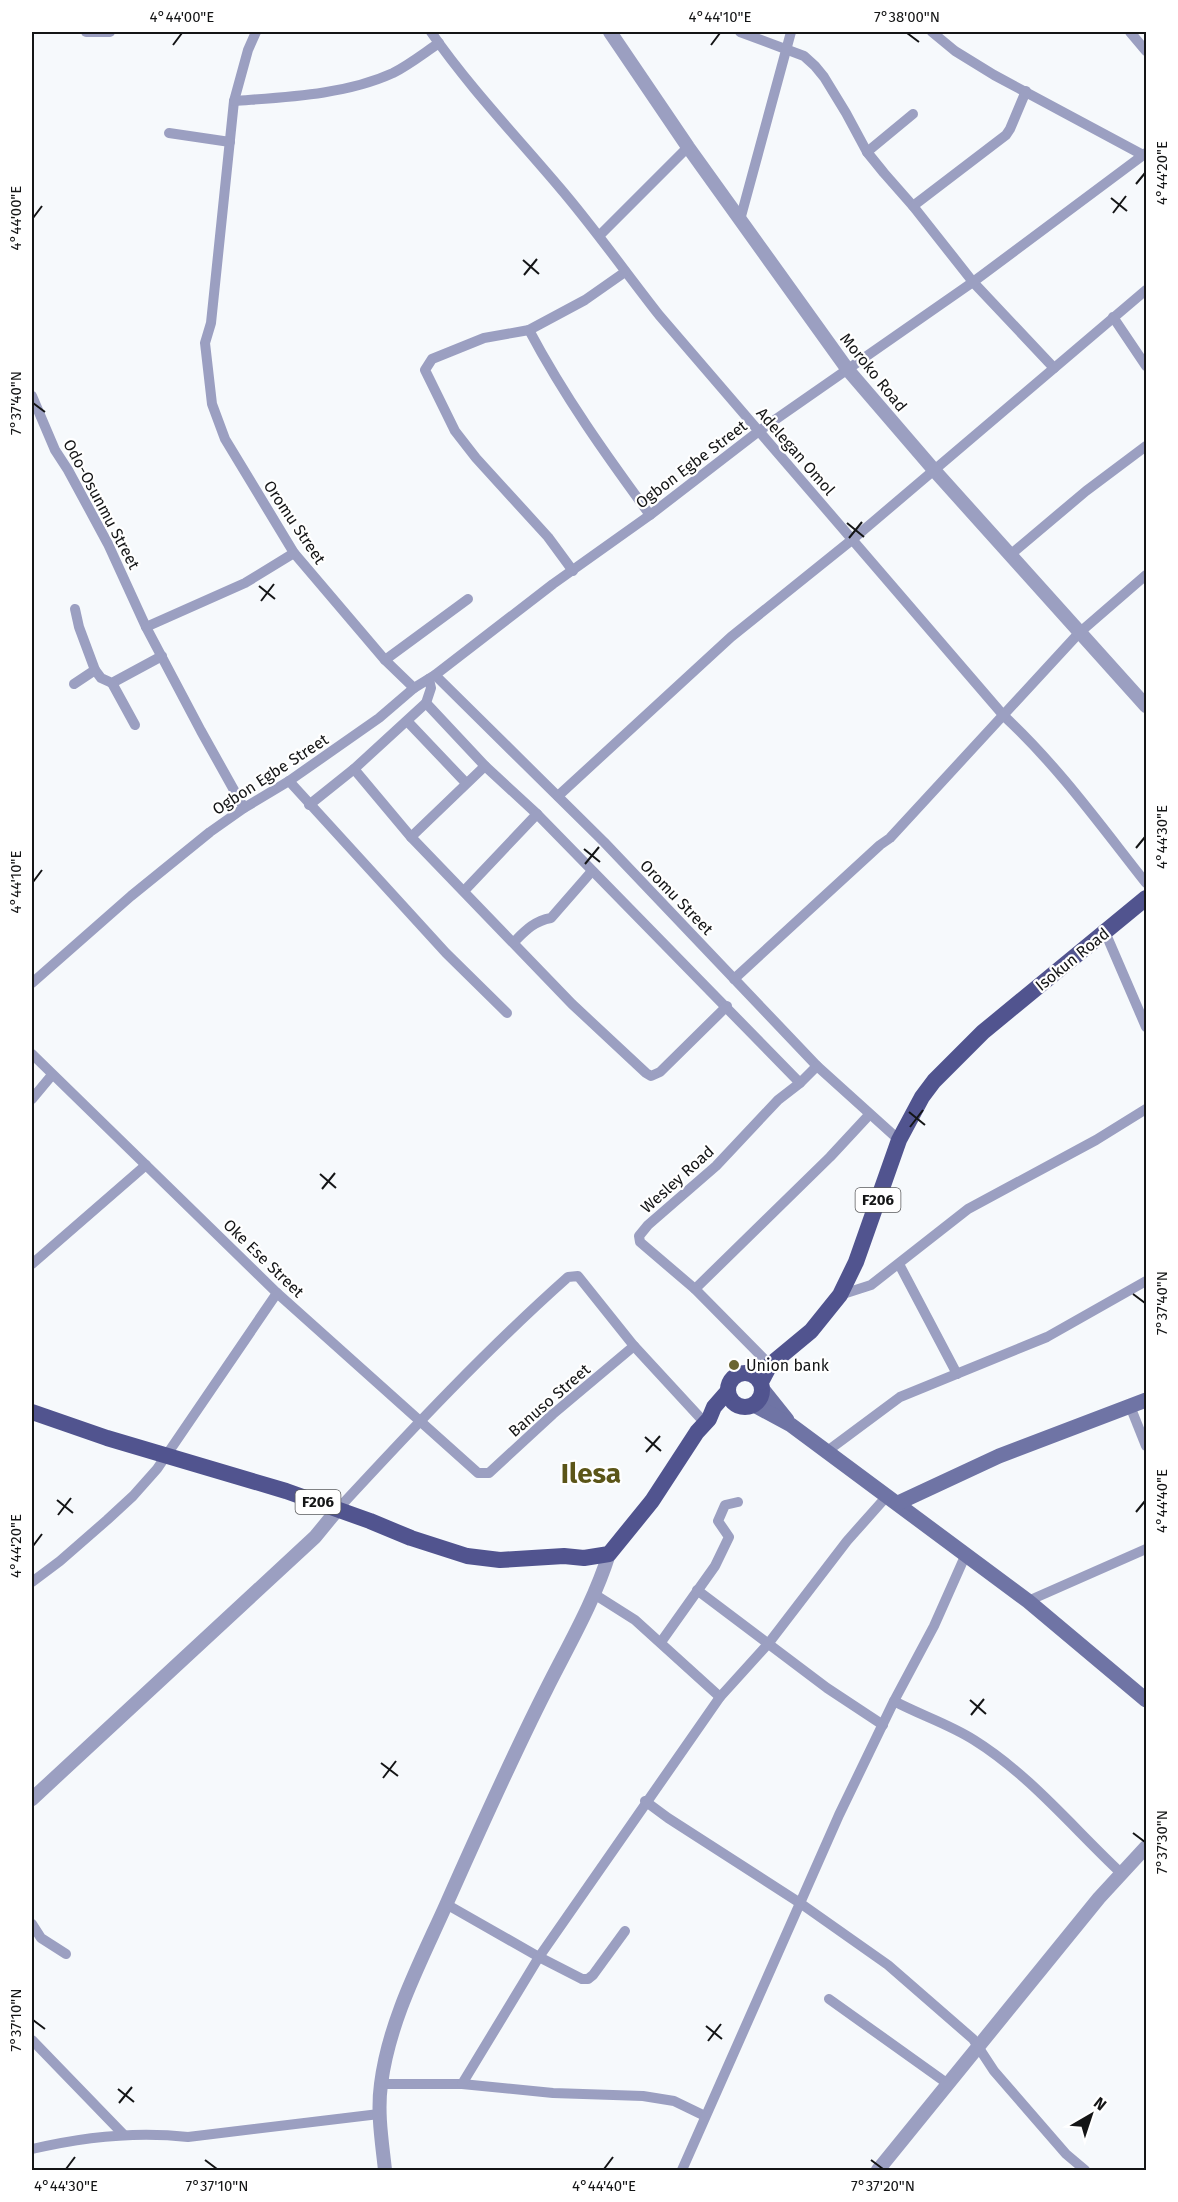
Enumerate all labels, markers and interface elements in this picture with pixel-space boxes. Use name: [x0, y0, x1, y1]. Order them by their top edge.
text: 4°44'00"E: [150, 8, 214, 26]
text: 4°44'10"E: [688, 8, 752, 26]
text: 7°38'00"N: [874, 8, 940, 26]
text: 4°44'20"E: [1153, 141, 1171, 205]
text: 4°44'00"E: [7, 186, 25, 250]
street label: Moroko Road: [836, 329, 911, 415]
text: 7°37'40"N: [7, 371, 25, 435]
street label: Adelegan Omol: [752, 404, 839, 499]
street label: Ogbon Egbe Street: [632, 416, 751, 512]
street label: Odo-Osunmu Street: [59, 436, 144, 573]
street label: Oromu Street: [260, 477, 330, 568]
street label: Ogbon Egbe Street: [209, 730, 332, 819]
text: 4°44'30"E: [1153, 805, 1171, 869]
text: 4°44'10"E: [7, 850, 25, 914]
street label: Oromu Street: [636, 856, 717, 939]
street label: Isokun Road: [1032, 924, 1113, 995]
street label: Wesley Road: [637, 1142, 718, 1217]
road number: F206: [856, 1188, 900, 1212]
street label: Oke Ese Street: [220, 1215, 308, 1302]
text: 7°37'40"N: [1153, 1271, 1171, 1335]
place label: Union bank: [746, 1356, 830, 1375]
marker: Union bank: [727, 1358, 741, 1372]
street label: Banuso Street: [505, 1360, 594, 1441]
district label: Ilesa: [561, 1457, 621, 1490]
text: 4°44'40"E: [1153, 1469, 1171, 1533]
road number: F206: [296, 1490, 340, 1514]
text: 4°44'20"E: [7, 1514, 25, 1578]
text: 7°37'30"N: [1153, 1810, 1171, 1874]
text: 7°37'10"N: [7, 1988, 25, 2052]
north arrow: [1061, 2085, 1121, 2145]
text: N: [1090, 2093, 1110, 2114]
text: 4°44'30"E: [34, 2177, 98, 2195]
text: 7°37'10"N: [185, 2177, 249, 2195]
text: 4°44'40"E: [572, 2177, 636, 2195]
text: 7°37'20"N: [851, 2177, 915, 2195]

